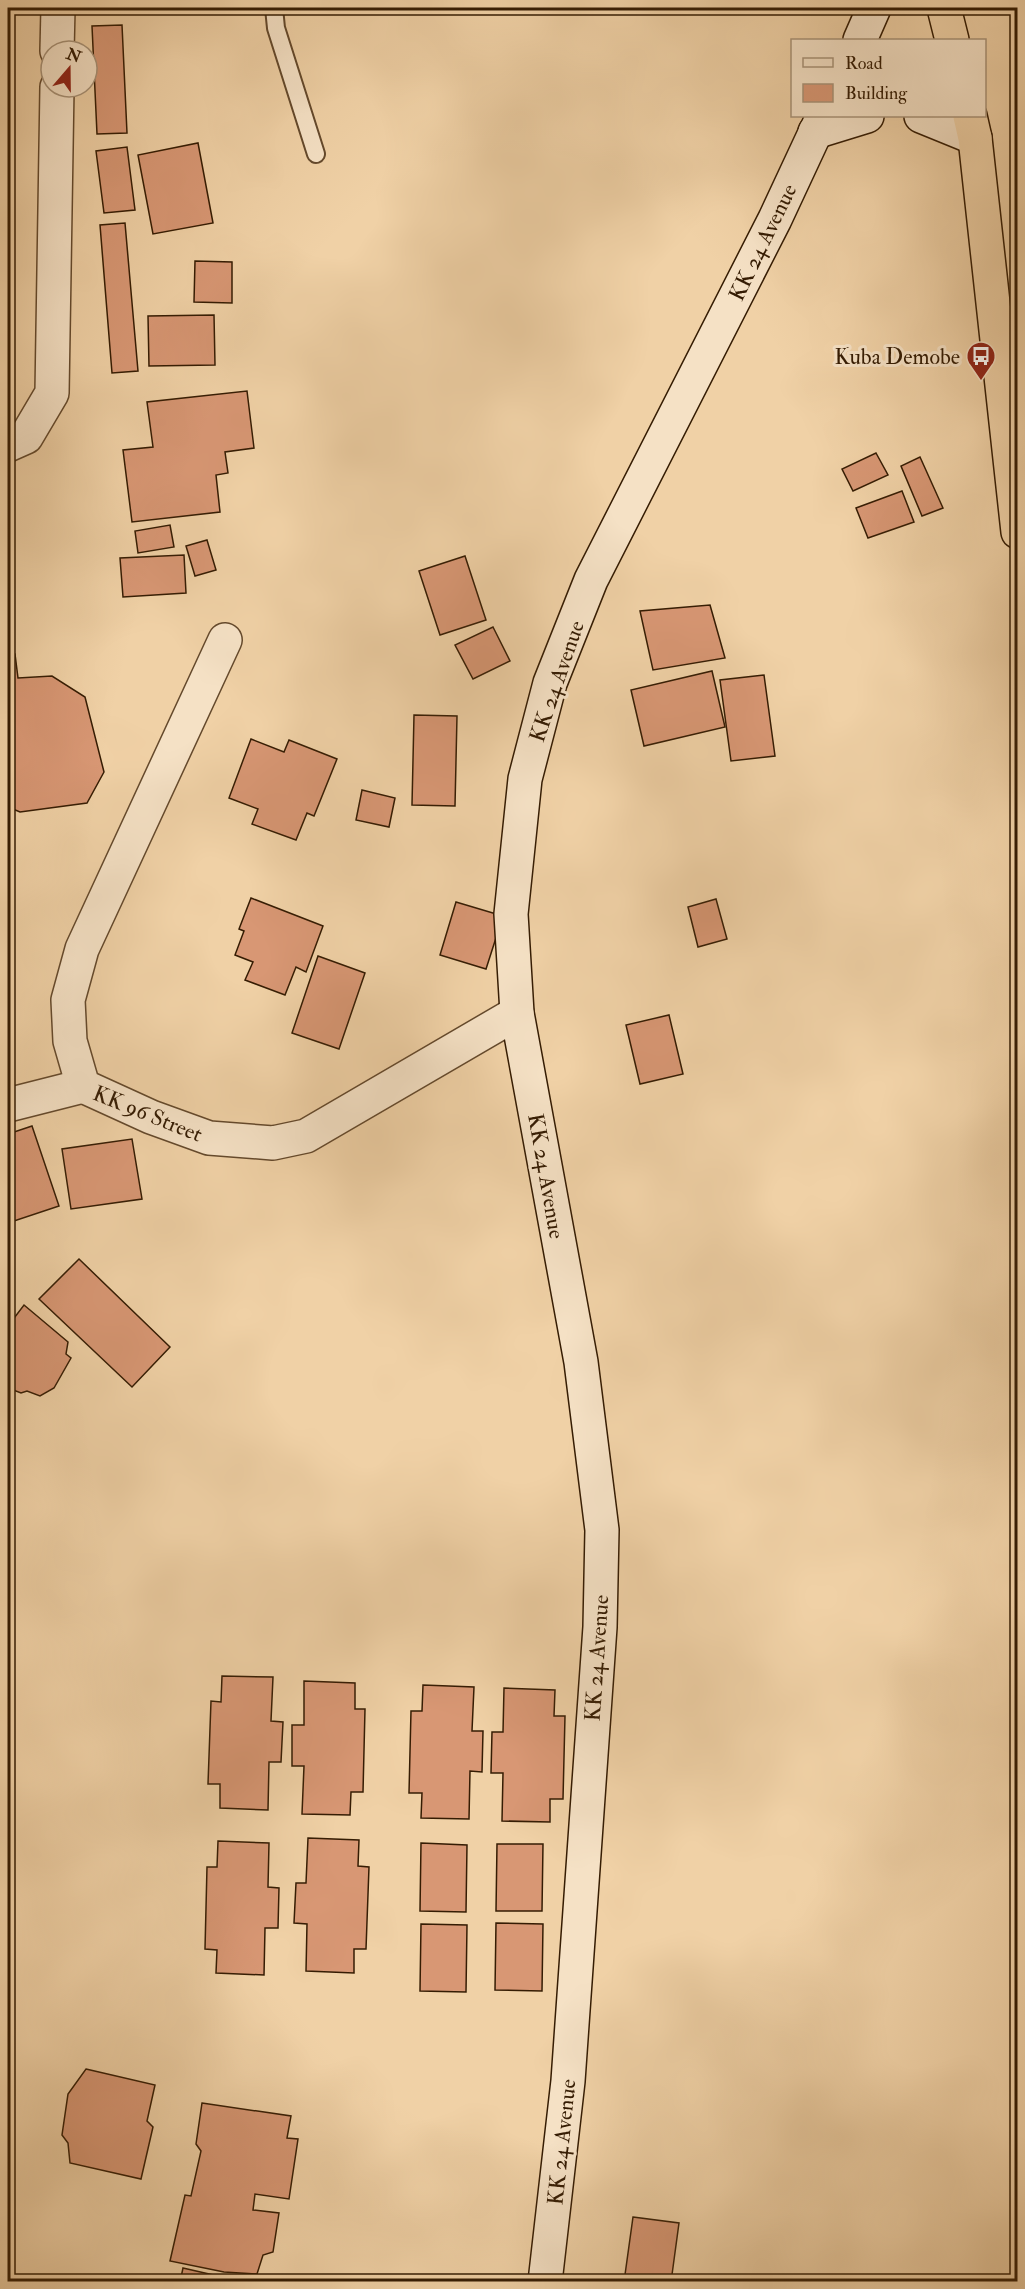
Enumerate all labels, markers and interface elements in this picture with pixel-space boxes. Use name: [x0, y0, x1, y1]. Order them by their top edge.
north arrow: [39, 39, 99, 99]
legend: [791, 39, 986, 117]
text: N: [63, 44, 85, 68]
text: Road: [845, 52, 883, 75]
text: Building: [845, 82, 908, 105]
street label: KK 24 Avenue: [723, 179, 803, 306]
bus stop icon: Kuba Demobe: [965, 340, 997, 382]
place label: Kuba Demobe: [835, 343, 960, 371]
street label: KK 24 Avenue: [523, 617, 591, 746]
street label: KK 96 Street: [89, 1079, 206, 1149]
street label: KK 24 Avenue: [521, 1111, 571, 1241]
street label: KK 24 Avenue: [579, 1594, 615, 1722]
street label: KK 24 Avenue: [541, 2078, 583, 2207]

